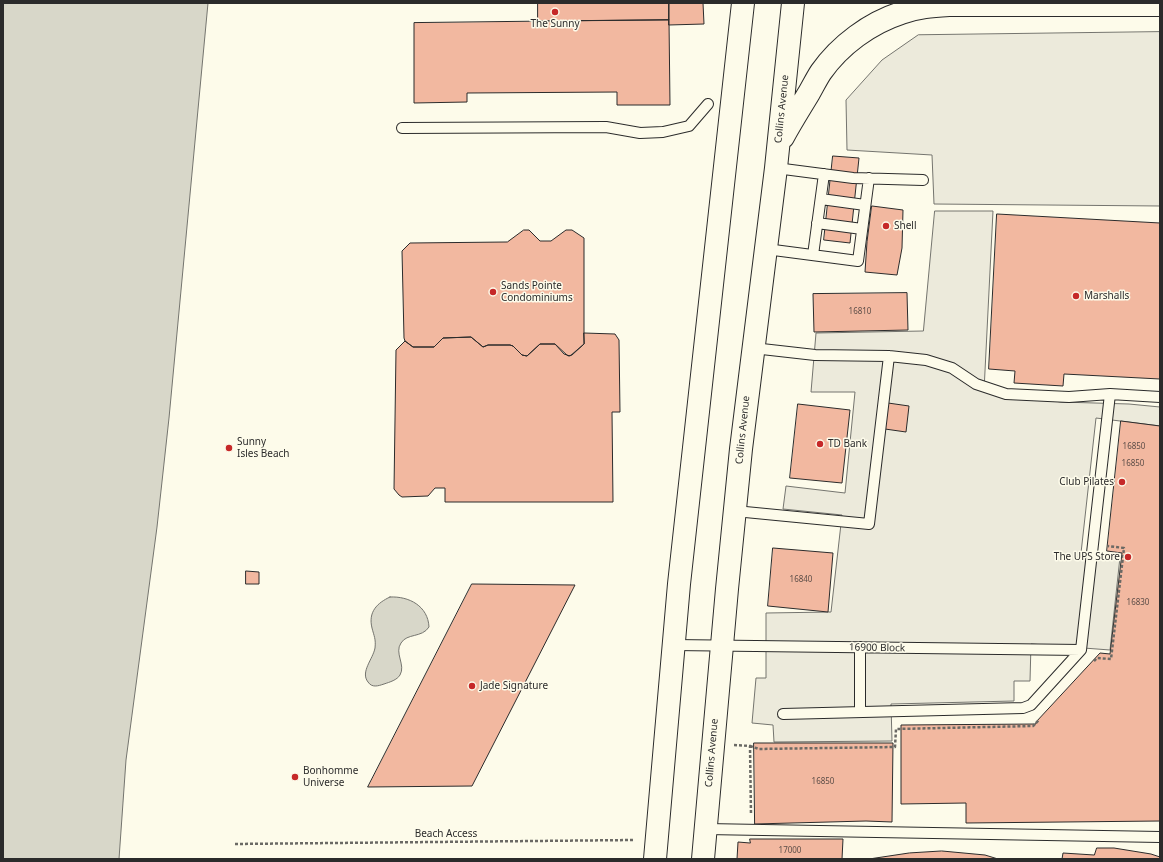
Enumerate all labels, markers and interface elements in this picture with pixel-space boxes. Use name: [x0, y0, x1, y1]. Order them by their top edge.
marker: The Sunny: [550, 7, 560, 17]
place label: The Sunny: [530, 18, 580, 30]
street label: Collins Avenue: [772, 74, 792, 144]
place label: Shell: [894, 220, 916, 232]
marker: Shell: [881, 221, 891, 231]
place label: Sands Pointe Condominiums: [501, 280, 573, 304]
marker: Sands Pointe Condominiums: [488, 287, 498, 297]
place label: Marshalls: [1084, 290, 1129, 302]
marker: Marshalls: [1071, 291, 1081, 301]
house number: 16810: [849, 307, 871, 317]
street label: Collins Avenue: [733, 395, 753, 465]
place label: Sunny Isles Beach: [237, 436, 290, 460]
place label: TD Bank: [828, 438, 867, 450]
marker: TD Bank: [815, 439, 825, 449]
house number: 16850: [1123, 442, 1145, 452]
marker: Sunny Isles Beach: [224, 443, 234, 453]
house number: 16850: [1122, 459, 1144, 469]
place label: Club Pilates: [1059, 476, 1114, 488]
marker: Club Pilates: [1117, 477, 1127, 487]
place label: The UPS Store: [1054, 551, 1120, 563]
marker: The UPS Store: [1123, 552, 1133, 562]
house number: 16840: [790, 575, 812, 585]
house number: 16830: [1127, 598, 1149, 608]
street label: 16900 Block: [849, 642, 905, 654]
place label: Jade Signature: [480, 680, 548, 692]
marker: Jade Signature: [467, 681, 477, 691]
street label: Collins Avenue: [703, 718, 721, 788]
place label: Bonhomme Universe: [303, 765, 358, 788]
marker: Bonhomme Universe: [290, 772, 300, 782]
house number: 16850: [812, 777, 834, 787]
street label: Beach Access: [415, 828, 477, 840]
house number: 17000: [779, 846, 801, 856]

